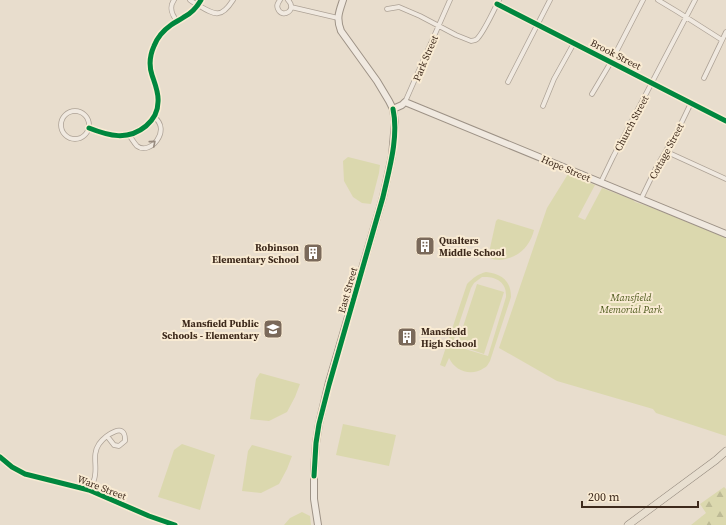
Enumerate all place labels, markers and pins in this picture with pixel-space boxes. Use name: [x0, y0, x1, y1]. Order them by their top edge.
place label: Qualters Middle School: [439, 234, 505, 259]
building icon: Qualters Middle School: [414, 235, 436, 257]
place label: Robinson Elementary School: [212, 241, 299, 266]
building icon: Robinson Elementary School: [302, 242, 324, 264]
place label: Mansfield Public Schools - Elementary: [162, 317, 260, 342]
school or university icon: Mansfield Public Schools - Elementary: [262, 318, 284, 340]
place label: Mansfield High School: [421, 325, 477, 350]
building icon: Mansfield High School: [396, 326, 418, 348]

